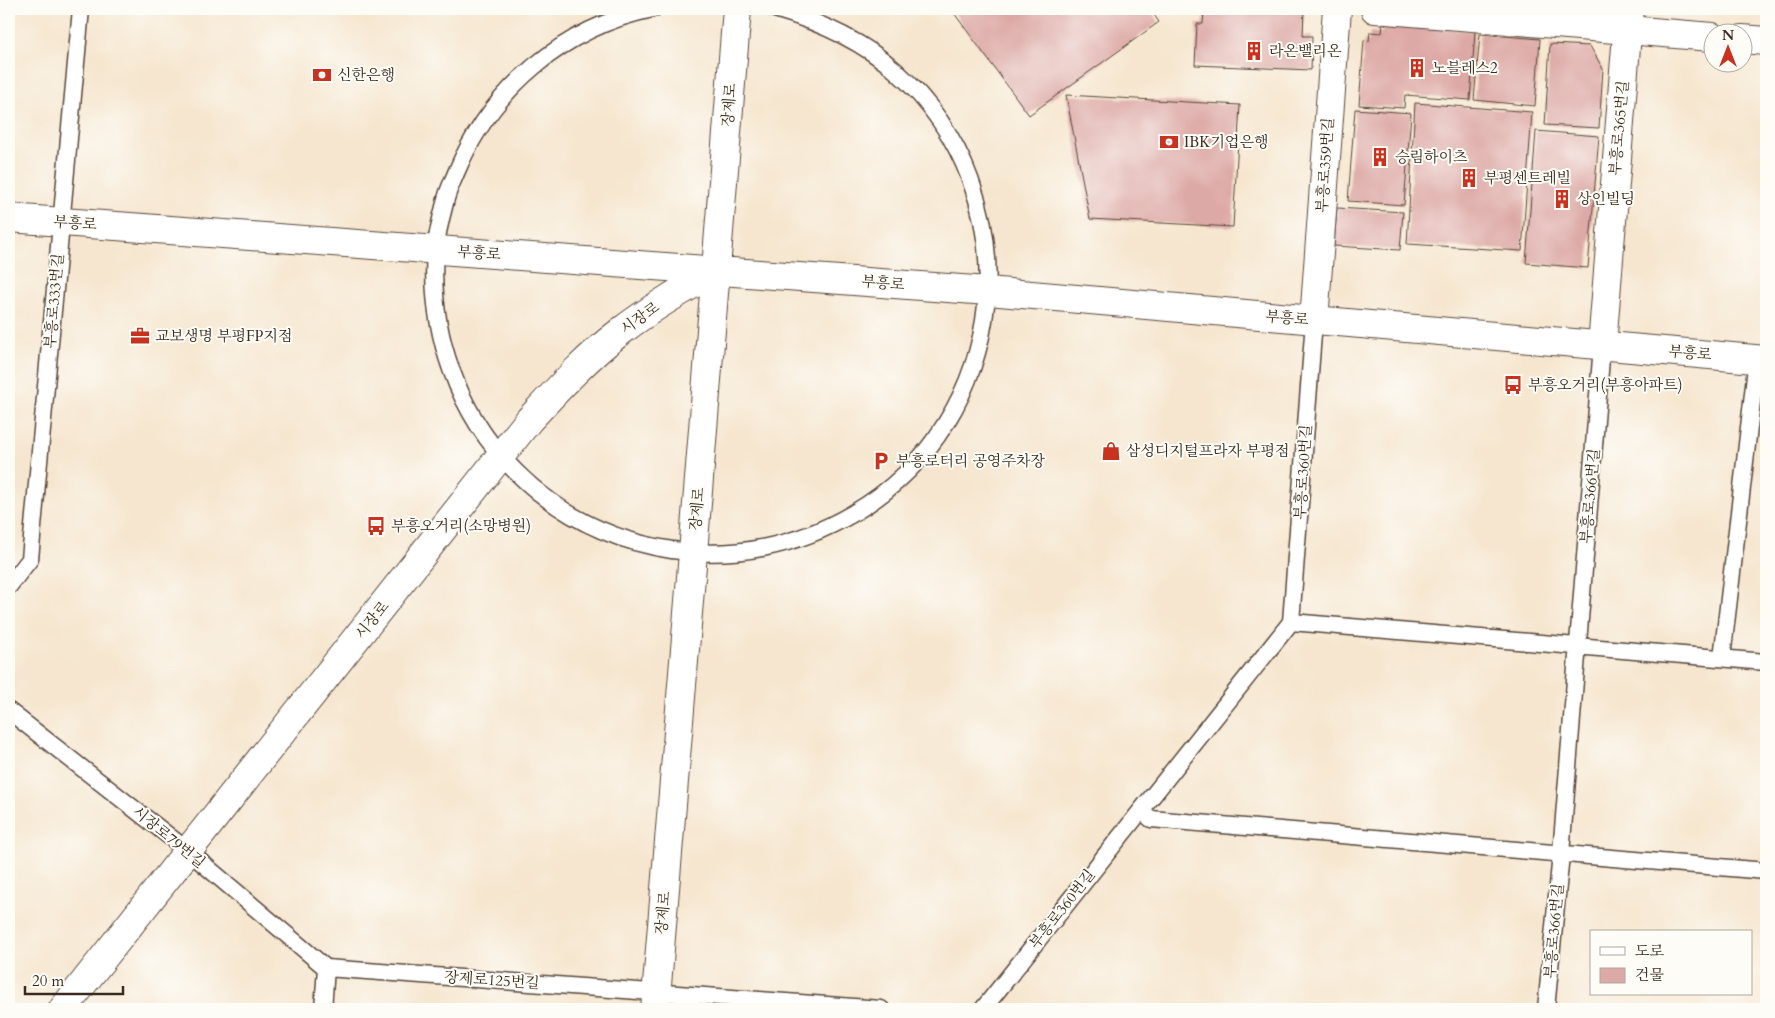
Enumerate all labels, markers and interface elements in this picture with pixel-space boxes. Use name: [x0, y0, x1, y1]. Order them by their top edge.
north arrow: [1702, 22, 1752, 72]
text: N: [1722, 26, 1734, 45]
building icon: 라온밸리온: [1243, 40, 1265, 62]
place label: 라온밸리온: [1269, 41, 1342, 61]
building icon: 노블레스2: [1406, 57, 1428, 79]
place label: 노블레스2: [1432, 58, 1498, 78]
bank icon: 신한은행: [311, 64, 333, 86]
place label: 신한은행: [337, 65, 395, 85]
street label: 부흥로365번길: [1605, 80, 1633, 176]
street label: 장제로: [718, 82, 741, 127]
street label: 부흥로359번길: [1312, 117, 1338, 213]
bank icon: IBK기업은행: [1158, 131, 1180, 153]
place label: IBK기업은행: [1184, 132, 1268, 152]
building icon: 승림하이츠: [1369, 146, 1391, 168]
place label: 승림하이츠: [1395, 147, 1468, 167]
building icon: 부평센트레빌: [1458, 167, 1480, 189]
place label: 부평센트레빌: [1484, 168, 1571, 188]
building icon: 상인빌딩: [1551, 188, 1573, 210]
place label: 상인빌딩: [1577, 189, 1635, 209]
street label: 부흥로: [53, 212, 98, 235]
street label: 부흥로: [457, 242, 502, 265]
street label: 부흥로333번길: [40, 253, 68, 349]
street label: 부흥로: [860, 271, 906, 295]
street label: 시장로: [617, 297, 664, 339]
street label: 부흥로: [1264, 306, 1310, 330]
office icon: 교보생명 부평FP지점: [129, 325, 151, 347]
place label: 교보생명 부평FP지점: [155, 326, 292, 346]
street label: 부흥로: [1667, 341, 1713, 365]
bus stop icon: 부흥오거리(부흥아파트): [1502, 374, 1524, 396]
place label: 부흥오거리(부흥아파트): [1528, 375, 1682, 395]
street label: 부흥로360번길: [1290, 424, 1316, 520]
shop icon: 삼성디지털프라자 부평점: [1100, 440, 1122, 462]
place label: 삼성디지털프라자 부평점: [1126, 441, 1289, 461]
street label: 부흥로366번길: [1576, 448, 1604, 544]
parking icon: 부흥로터리 공영주차장: [870, 450, 892, 472]
place label: 부흥로터리 공영주차장: [896, 451, 1045, 471]
street label: 장제로: [685, 486, 709, 532]
bus stop icon: 부흥오거리(소망병원): [365, 515, 387, 537]
place label: 부흥오거리(소망병원): [391, 516, 531, 536]
street label: 시장로: [351, 596, 394, 643]
street label: 시장로79번길: [129, 802, 209, 872]
street label: 부흥로360번길: [1025, 865, 1099, 953]
street label: 부흥로366번길: [1540, 883, 1568, 979]
street label: 장제로: [651, 890, 675, 936]
legend: [1590, 930, 1752, 996]
text: 도로: [1635, 941, 1664, 961]
scale bar: [25, 963, 122, 995]
text: 건물: [1635, 965, 1664, 985]
street label: 장제로125번길: [444, 967, 540, 993]
text: 20 m: [32, 971, 64, 991]

